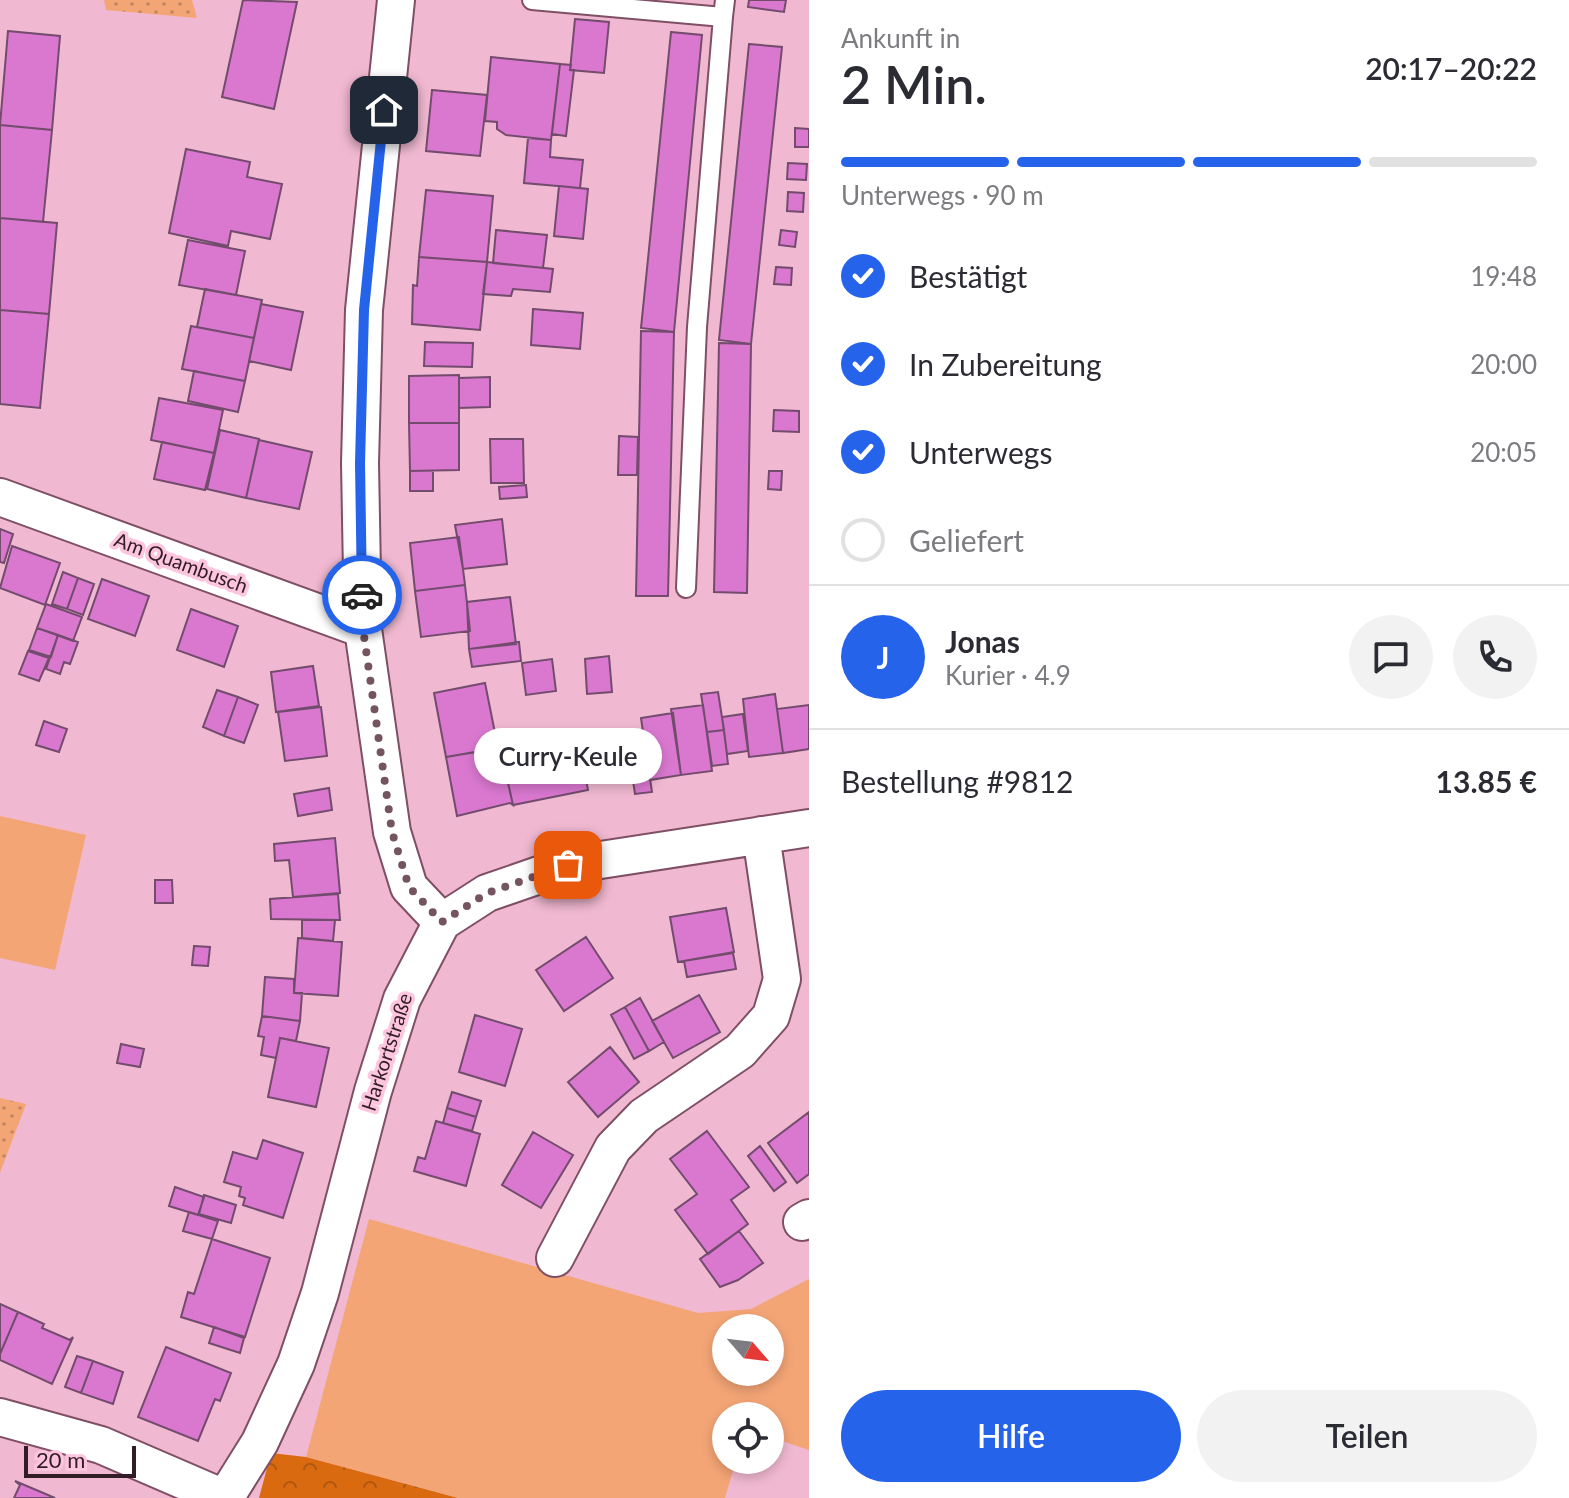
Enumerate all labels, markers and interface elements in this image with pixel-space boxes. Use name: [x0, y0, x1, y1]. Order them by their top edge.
text: Ankunft in: [841, 22, 960, 54]
text: 20:17–20:22: [1365, 50, 1537, 86]
text: 2 Min.: [841, 53, 987, 115]
pin: [350, 76, 418, 144]
icon: home: [362, 88, 406, 132]
text: Unterwegs · 90 m: [841, 179, 1044, 211]
icon: check: [841, 254, 885, 298]
text: Bestätigt: [909, 258, 1027, 294]
text: 19:48: [1470, 260, 1537, 292]
icon: check: [841, 342, 885, 386]
text: In Zubereitung: [909, 346, 1102, 382]
text: 20:00: [1470, 348, 1537, 380]
icon: check: [841, 430, 885, 474]
text: Unterwegs: [909, 434, 1052, 470]
text: 20:05: [1470, 436, 1537, 468]
text: Geliefert: [909, 522, 1024, 558]
street label: Am Quambusch: [111, 527, 251, 597]
courier: [322, 555, 402, 635]
icon: car: [340, 573, 384, 617]
button: chat: [1349, 615, 1433, 699]
button: phone: [1453, 615, 1537, 699]
text: Jonas: [945, 623, 1020, 659]
text: J: [877, 639, 889, 675]
text: Kurier · 4.9: [945, 659, 1071, 691]
callout: Curry-Keule: [474, 729, 662, 785]
text: Curry-Keule: [498, 740, 638, 772]
text: Bestellung #9812: [841, 763, 1073, 799]
text: 13.85 €: [1436, 763, 1537, 799]
pin: [534, 831, 602, 899]
icon: bag: [546, 843, 590, 887]
street label: Harkortstraße: [356, 990, 416, 1114]
north arrow: [712, 1314, 784, 1386]
map controls: [712, 1314, 784, 1474]
button: Hilfe: [841, 1390, 1181, 1482]
button: Teilen: [1197, 1390, 1537, 1482]
button: locate: [712, 1402, 784, 1474]
scale bar: [24, 1442, 136, 1478]
text: 20 m: [36, 1446, 85, 1473]

